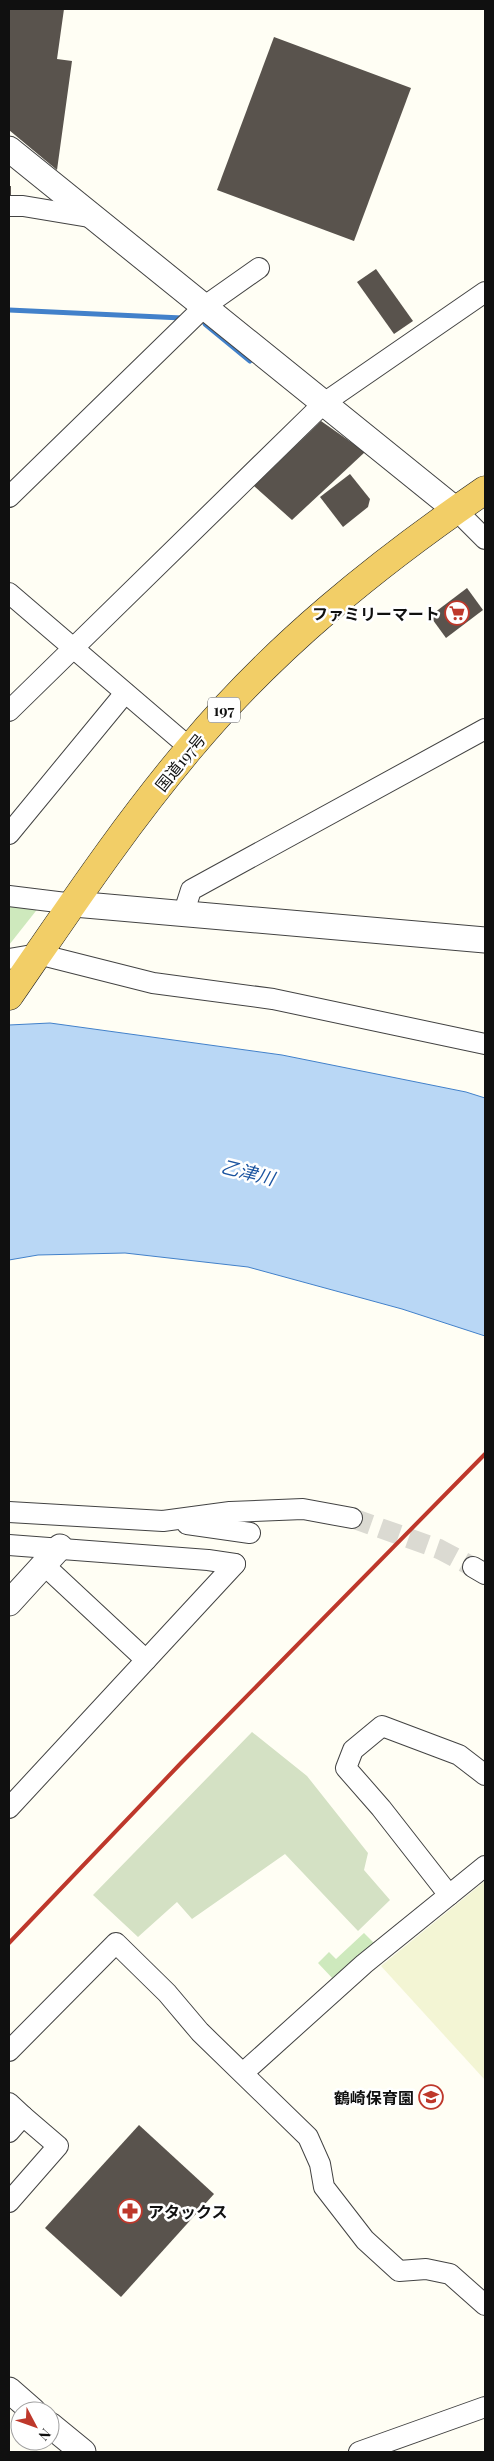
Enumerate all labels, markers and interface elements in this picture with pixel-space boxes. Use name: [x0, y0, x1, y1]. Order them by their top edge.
supermarket icon: ファミリーマート: [444, 600, 470, 626]
place label: ファミリーマート: [312, 603, 440, 624]
road number: 197: [208, 698, 240, 722]
street label: 国道197号: [150, 729, 210, 795]
water label: 乙津川: [219, 1154, 279, 1191]
school or university icon: 鶴崎保育園: [418, 2084, 444, 2110]
place label: 鶴崎保育園: [334, 2087, 414, 2108]
pharmacy icon: アタックス: [117, 2198, 143, 2224]
place label: アタックス: [148, 2201, 228, 2222]
north arrow: [10, 2401, 60, 2451]
text: N: [35, 2425, 56, 2445]

